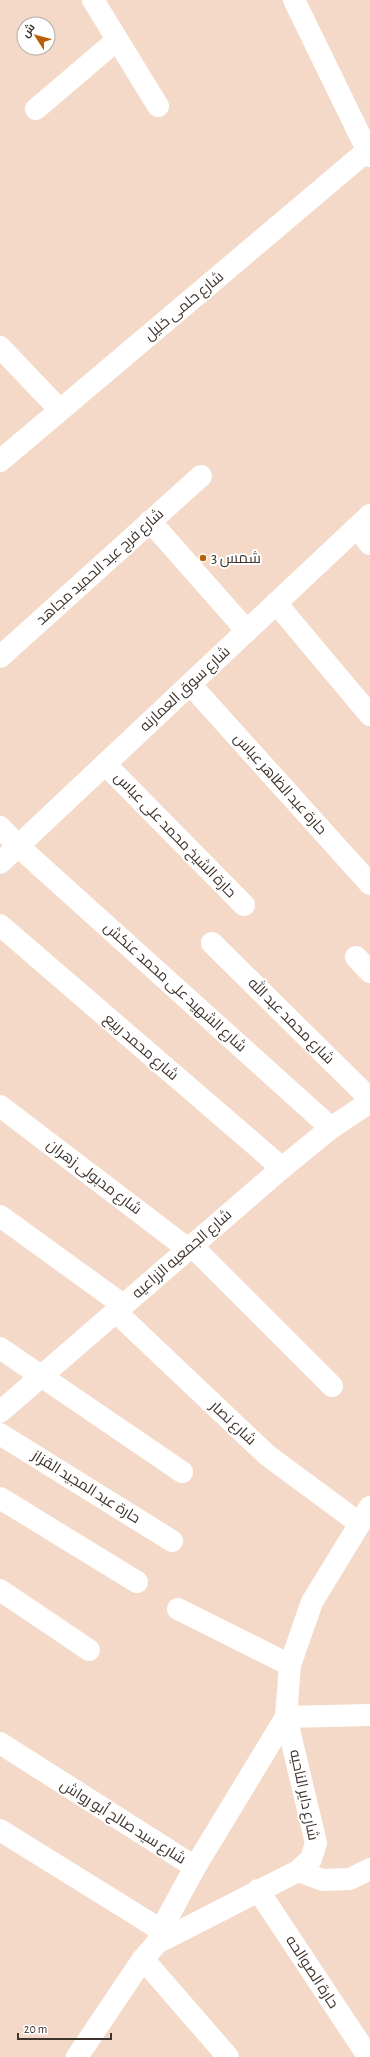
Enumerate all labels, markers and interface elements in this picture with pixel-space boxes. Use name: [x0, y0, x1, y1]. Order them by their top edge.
north arrow: [16, 16, 56, 56]
text: ش: [20, 21, 38, 40]
street label: شارع حلمى خليل: [141, 268, 228, 346]
street label: شارع فرج عبد الحميد مجاهد: [33, 505, 168, 630]
place label: شمس 3: [211, 550, 261, 568]
marker: شمس 3: [198, 553, 208, 563]
street label: شارع سوق العمارنه: [136, 643, 235, 737]
street label: حارة عبد الظاهر عباس: [229, 731, 329, 839]
street label: حارة الشيخ محمد على عباس: [109, 769, 239, 903]
street label: شارع الشهيد على محمد عنكش: [99, 919, 250, 1057]
street label: شارع محمد عبد الله: [243, 973, 339, 1069]
street label: شارع محمد ربيع: [99, 1010, 182, 1085]
street label: شارع مدبولى زهران: [42, 1136, 145, 1220]
street label: شارع الجمعيه الزراعيه: [129, 1206, 237, 1303]
street label: شارع نصار: [204, 1397, 260, 1450]
street label: حارة عبد المجيد القزاز: [28, 1447, 143, 1527]
street label: شارع داير الناحيه: [284, 1748, 322, 1842]
street label: شارع سيد صالح أبو رواش: [56, 1775, 190, 1869]
street label: حارة الصوالحه: [282, 1933, 341, 2012]
scale bar: [18, 2015, 111, 2041]
text: 20 m: [24, 2023, 47, 2035]

